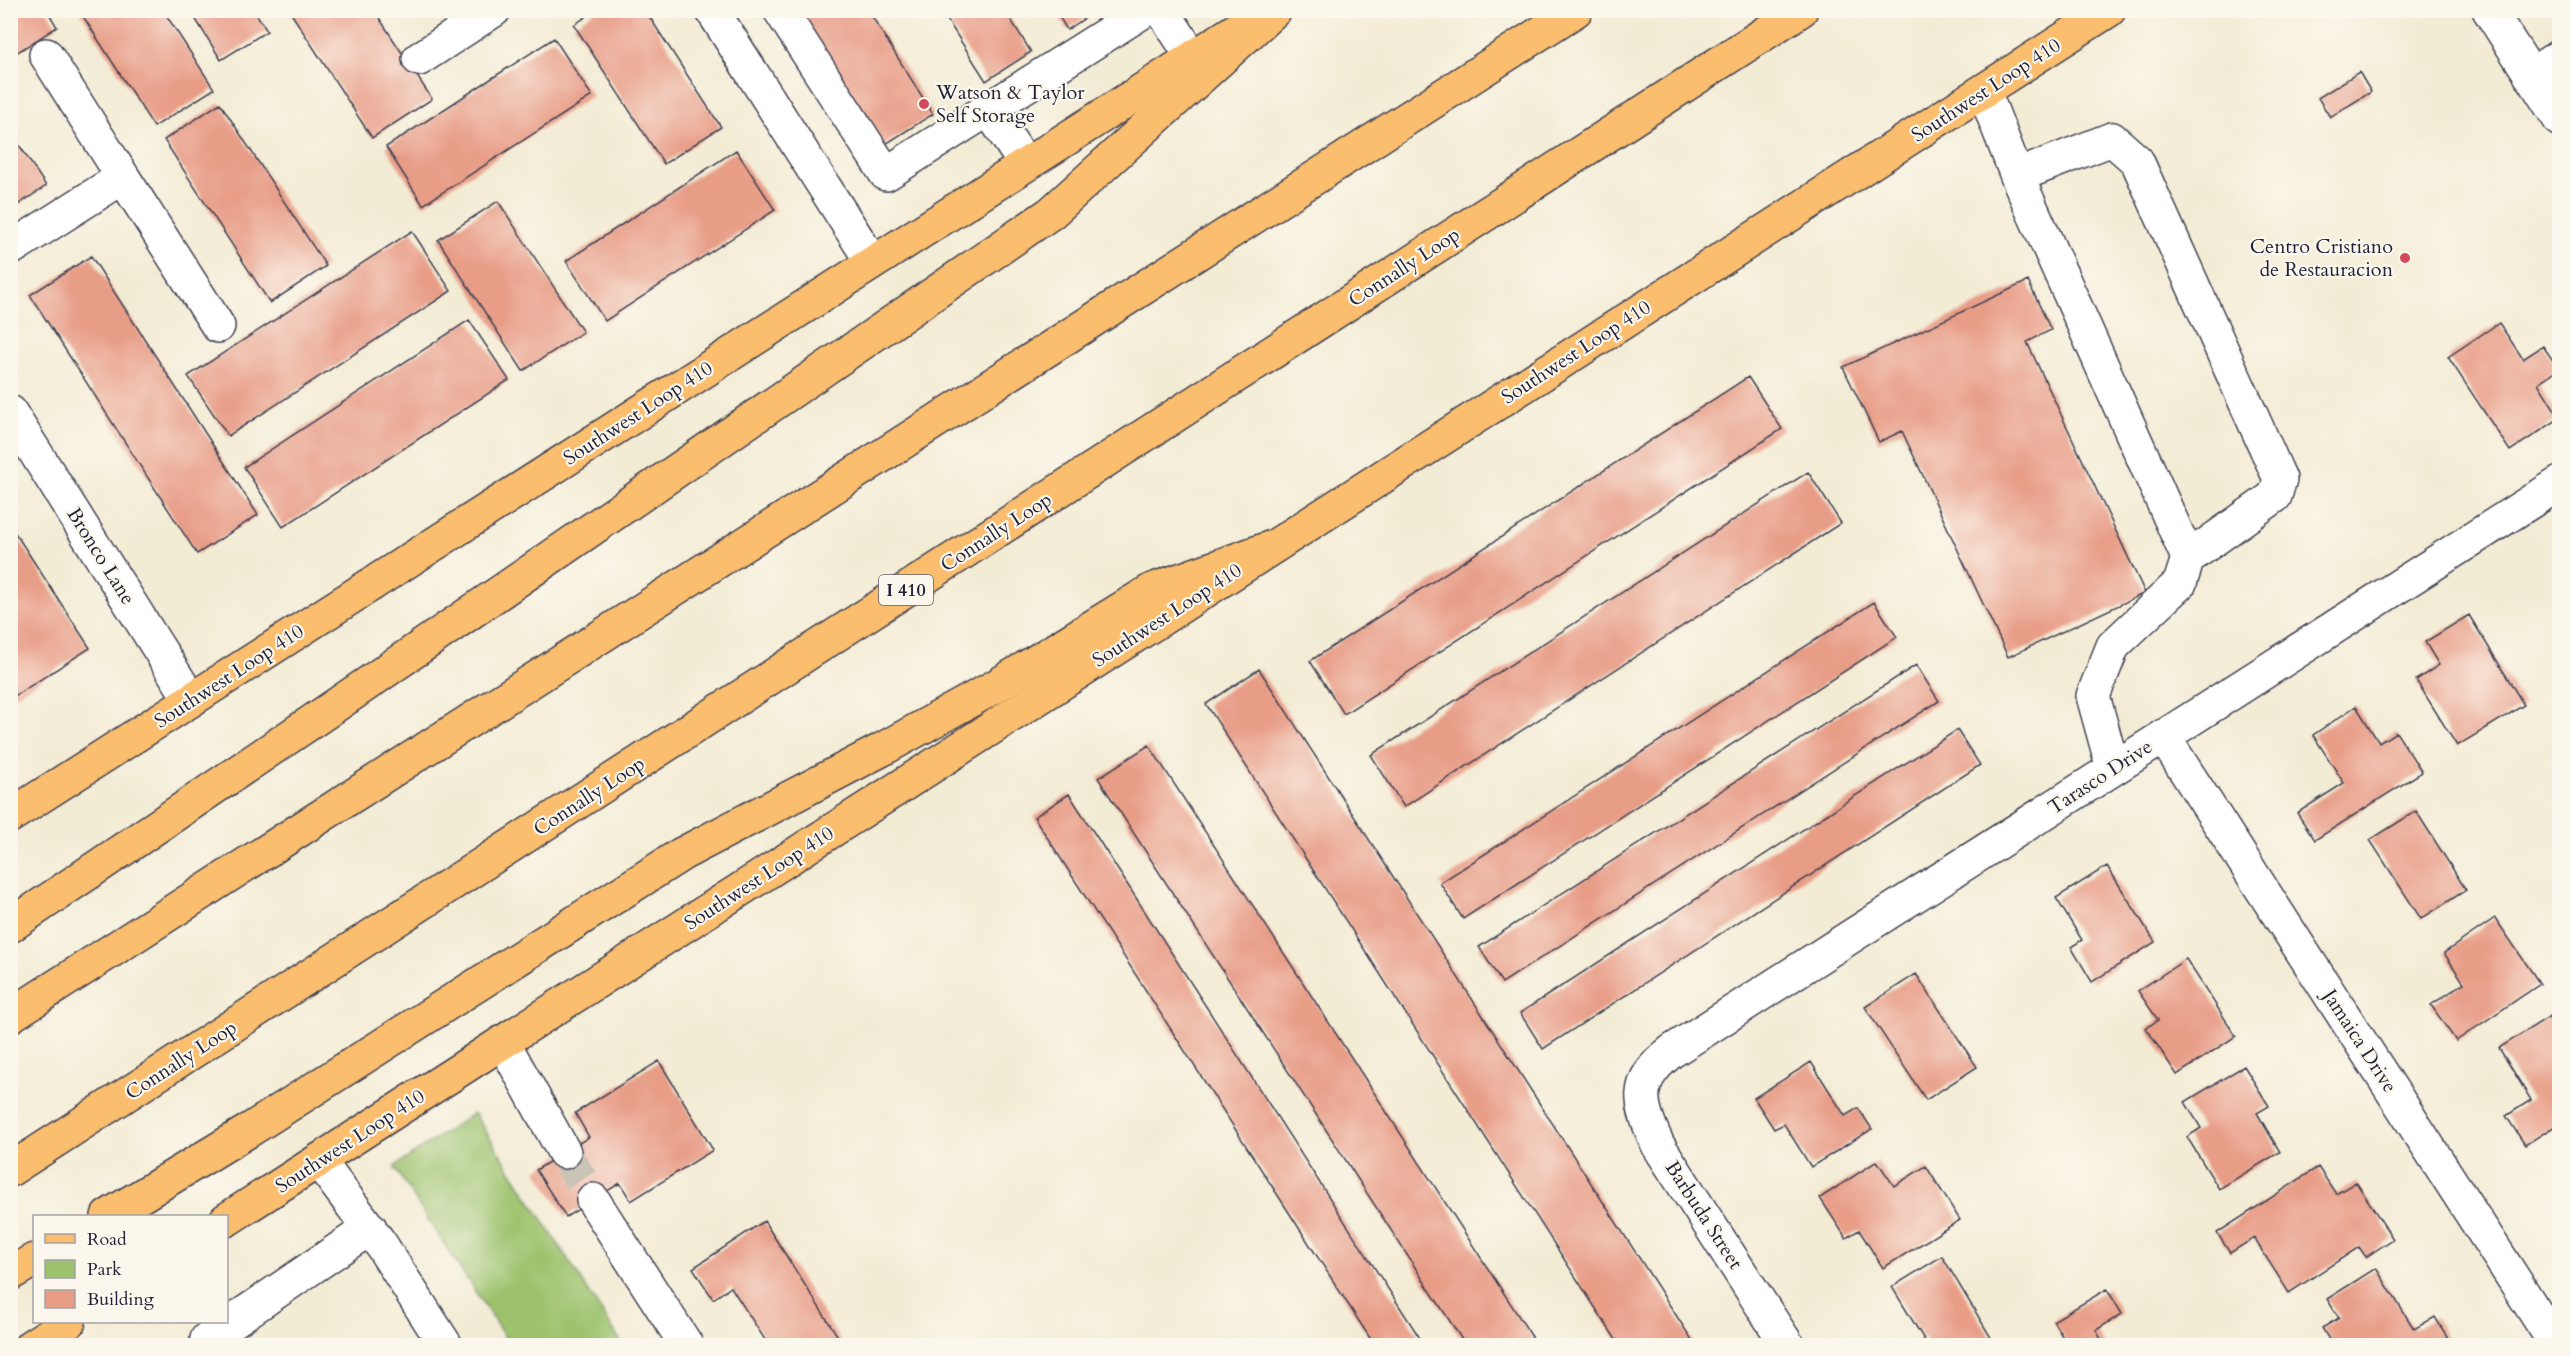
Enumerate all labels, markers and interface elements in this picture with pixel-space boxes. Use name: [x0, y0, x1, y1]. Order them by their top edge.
street label: Southwest Loop 410: [1906, 32, 2066, 148]
place label: Watson & Taylor Self Storage: [935, 79, 1085, 129]
marker: Watson & Taylor Self Storage: [917, 97, 931, 111]
street label: Connally Loop: [1343, 221, 1465, 313]
place label: Centro Cristiano de Restauracion: [2250, 233, 2394, 283]
marker: Centro Cristiano de Restauracion: [2398, 251, 2412, 265]
street label: Southwest Loop 410: [1496, 294, 1656, 410]
street label: Southwest Loop 410: [558, 355, 718, 471]
street label: Connally Loop: [935, 486, 1057, 578]
street label: Bronco Lane: [61, 502, 141, 610]
street label: Southwest Loop 410: [1087, 557, 1247, 673]
road number: I 410: [879, 575, 933, 605]
street label: Southwest Loop 410: [149, 618, 309, 734]
street label: Tarasco Drive: [2042, 733, 2158, 821]
street label: Connally Loop: [528, 750, 650, 842]
street label: Southwest Loop 410: [679, 820, 839, 936]
street label: Jamaica Drive: [2315, 982, 2403, 1098]
street label: Connally Loop: [120, 1014, 242, 1106]
street label: Southwest Loop 410: [270, 1083, 430, 1199]
street label: Barbuda Street: [1659, 1156, 1749, 1275]
legend: [33, 1215, 228, 1323]
text: Road: [87, 1227, 127, 1252]
text: Park: [87, 1257, 122, 1282]
text: Building: [87, 1287, 155, 1312]

